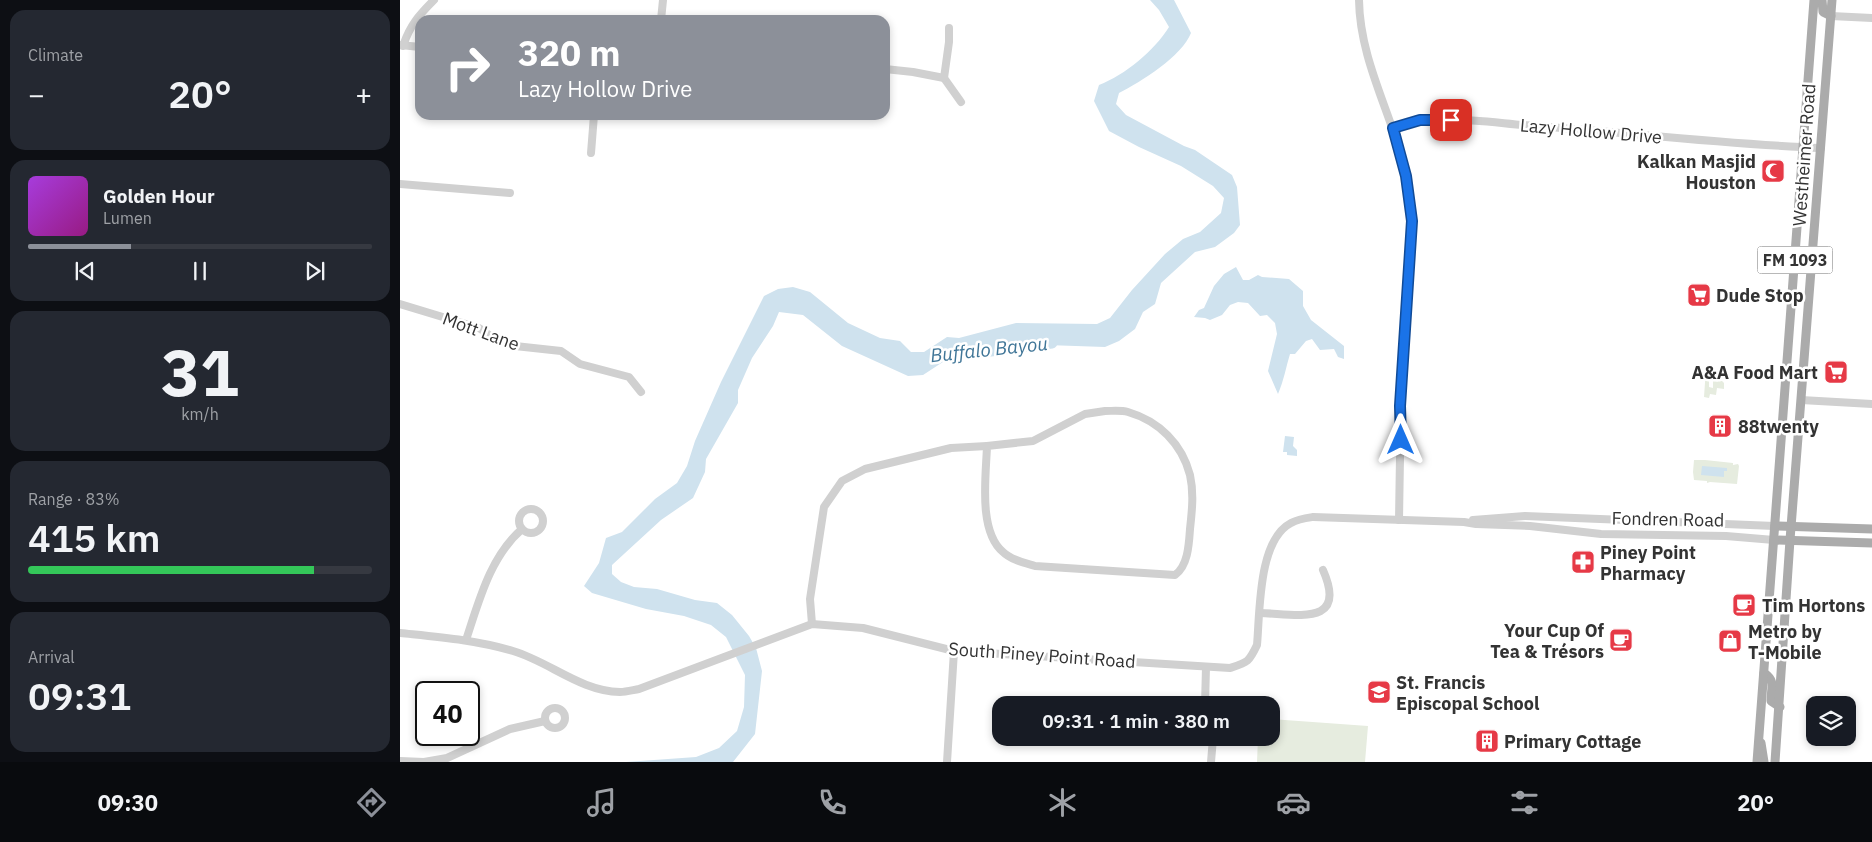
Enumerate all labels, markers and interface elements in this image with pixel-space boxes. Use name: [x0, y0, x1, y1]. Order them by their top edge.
text: 320 m: [518, 30, 621, 76]
icon: right: [435, 35, 500, 100]
text: Climate: [28, 45, 83, 65]
text: 20°: [168, 69, 232, 118]
text: Lazy Hollow Drive: [518, 74, 692, 103]
text: −: [28, 76, 45, 113]
text: +: [355, 76, 372, 113]
street label: Westheimer Road: [1788, 83, 1820, 227]
pin: [1430, 99, 1472, 141]
icon: arrive: [1437, 106, 1465, 134]
street label: Lazy Hollow Drive: [1519, 113, 1663, 149]
place label: Kalkan Masjid Houston: [1637, 150, 1756, 194]
mosque icon: Kalkan Masjid Houston: [1760, 158, 1786, 184]
text: Golden Hour: [103, 184, 215, 208]
text: Lumen: [103, 208, 152, 228]
road number: FM 1093: [1758, 246, 1832, 274]
icon: previous: [71, 257, 99, 285]
icon: pause: [186, 257, 214, 285]
icon: next: [301, 257, 329, 285]
supermarket icon: Dude Stop: [1686, 282, 1712, 308]
place label: Dude Stop: [1716, 284, 1804, 307]
street label: Mott Lane: [439, 306, 523, 356]
text: 31: [161, 329, 239, 414]
water label: Buffalo Bayou: [929, 331, 1049, 367]
supermarket icon: A&A Food Mart: [1823, 359, 1849, 385]
place label: A&A Food Mart: [1692, 361, 1818, 384]
text: km/h: [181, 404, 219, 424]
position arrow: [1374, 413, 1426, 465]
building icon: 88twenty: [1707, 413, 1733, 439]
place label: 88twenty: [1738, 415, 1819, 438]
text: Range · 83%: [28, 489, 120, 509]
street label: Fondren Road: [1612, 507, 1724, 531]
text: 415 km: [28, 513, 160, 562]
place label: Piney Point Pharmacy: [1600, 541, 1696, 585]
pharmacy icon: Piney Point Pharmacy: [1570, 549, 1596, 575]
cafe icon: Tim Hortons: [1731, 592, 1757, 618]
place label: Tim Hortons: [1762, 594, 1865, 617]
place label: Your Cup Of Tea & Trésors: [1490, 619, 1604, 663]
place label: Metro by T-Mobile: [1748, 620, 1822, 664]
cafe icon: Your Cup Of Tea & Trésors: [1608, 627, 1634, 653]
shop icon: Metro by T-Mobile: [1717, 628, 1743, 654]
street label: South Piney Point Road: [948, 637, 1136, 673]
text: Arrival: [28, 647, 75, 667]
text: 09:31: [28, 671, 131, 720]
place label: St. Francis Episcopal School: [1396, 671, 1540, 715]
school or university icon: St. Francis Episcopal School: [1366, 679, 1392, 705]
speed limit sign: 40: [415, 681, 480, 746]
map controls: [1806, 696, 1856, 746]
button: layers: [1806, 696, 1856, 746]
text: 09:31 · 1 min · 380 m: [1042, 709, 1230, 733]
building icon: Primary Cottage: [1474, 728, 1500, 754]
place label: Primary Cottage: [1504, 730, 1641, 753]
icon: directions: [354, 785, 389, 820]
icon: music: [584, 785, 619, 820]
icon: phone: [815, 785, 850, 820]
icon: climate: [1045, 785, 1080, 820]
icon: car: [1276, 785, 1311, 820]
icon: filters: [1507, 785, 1542, 820]
text: 09:30: [98, 788, 158, 817]
text: 20°: [1737, 788, 1774, 817]

